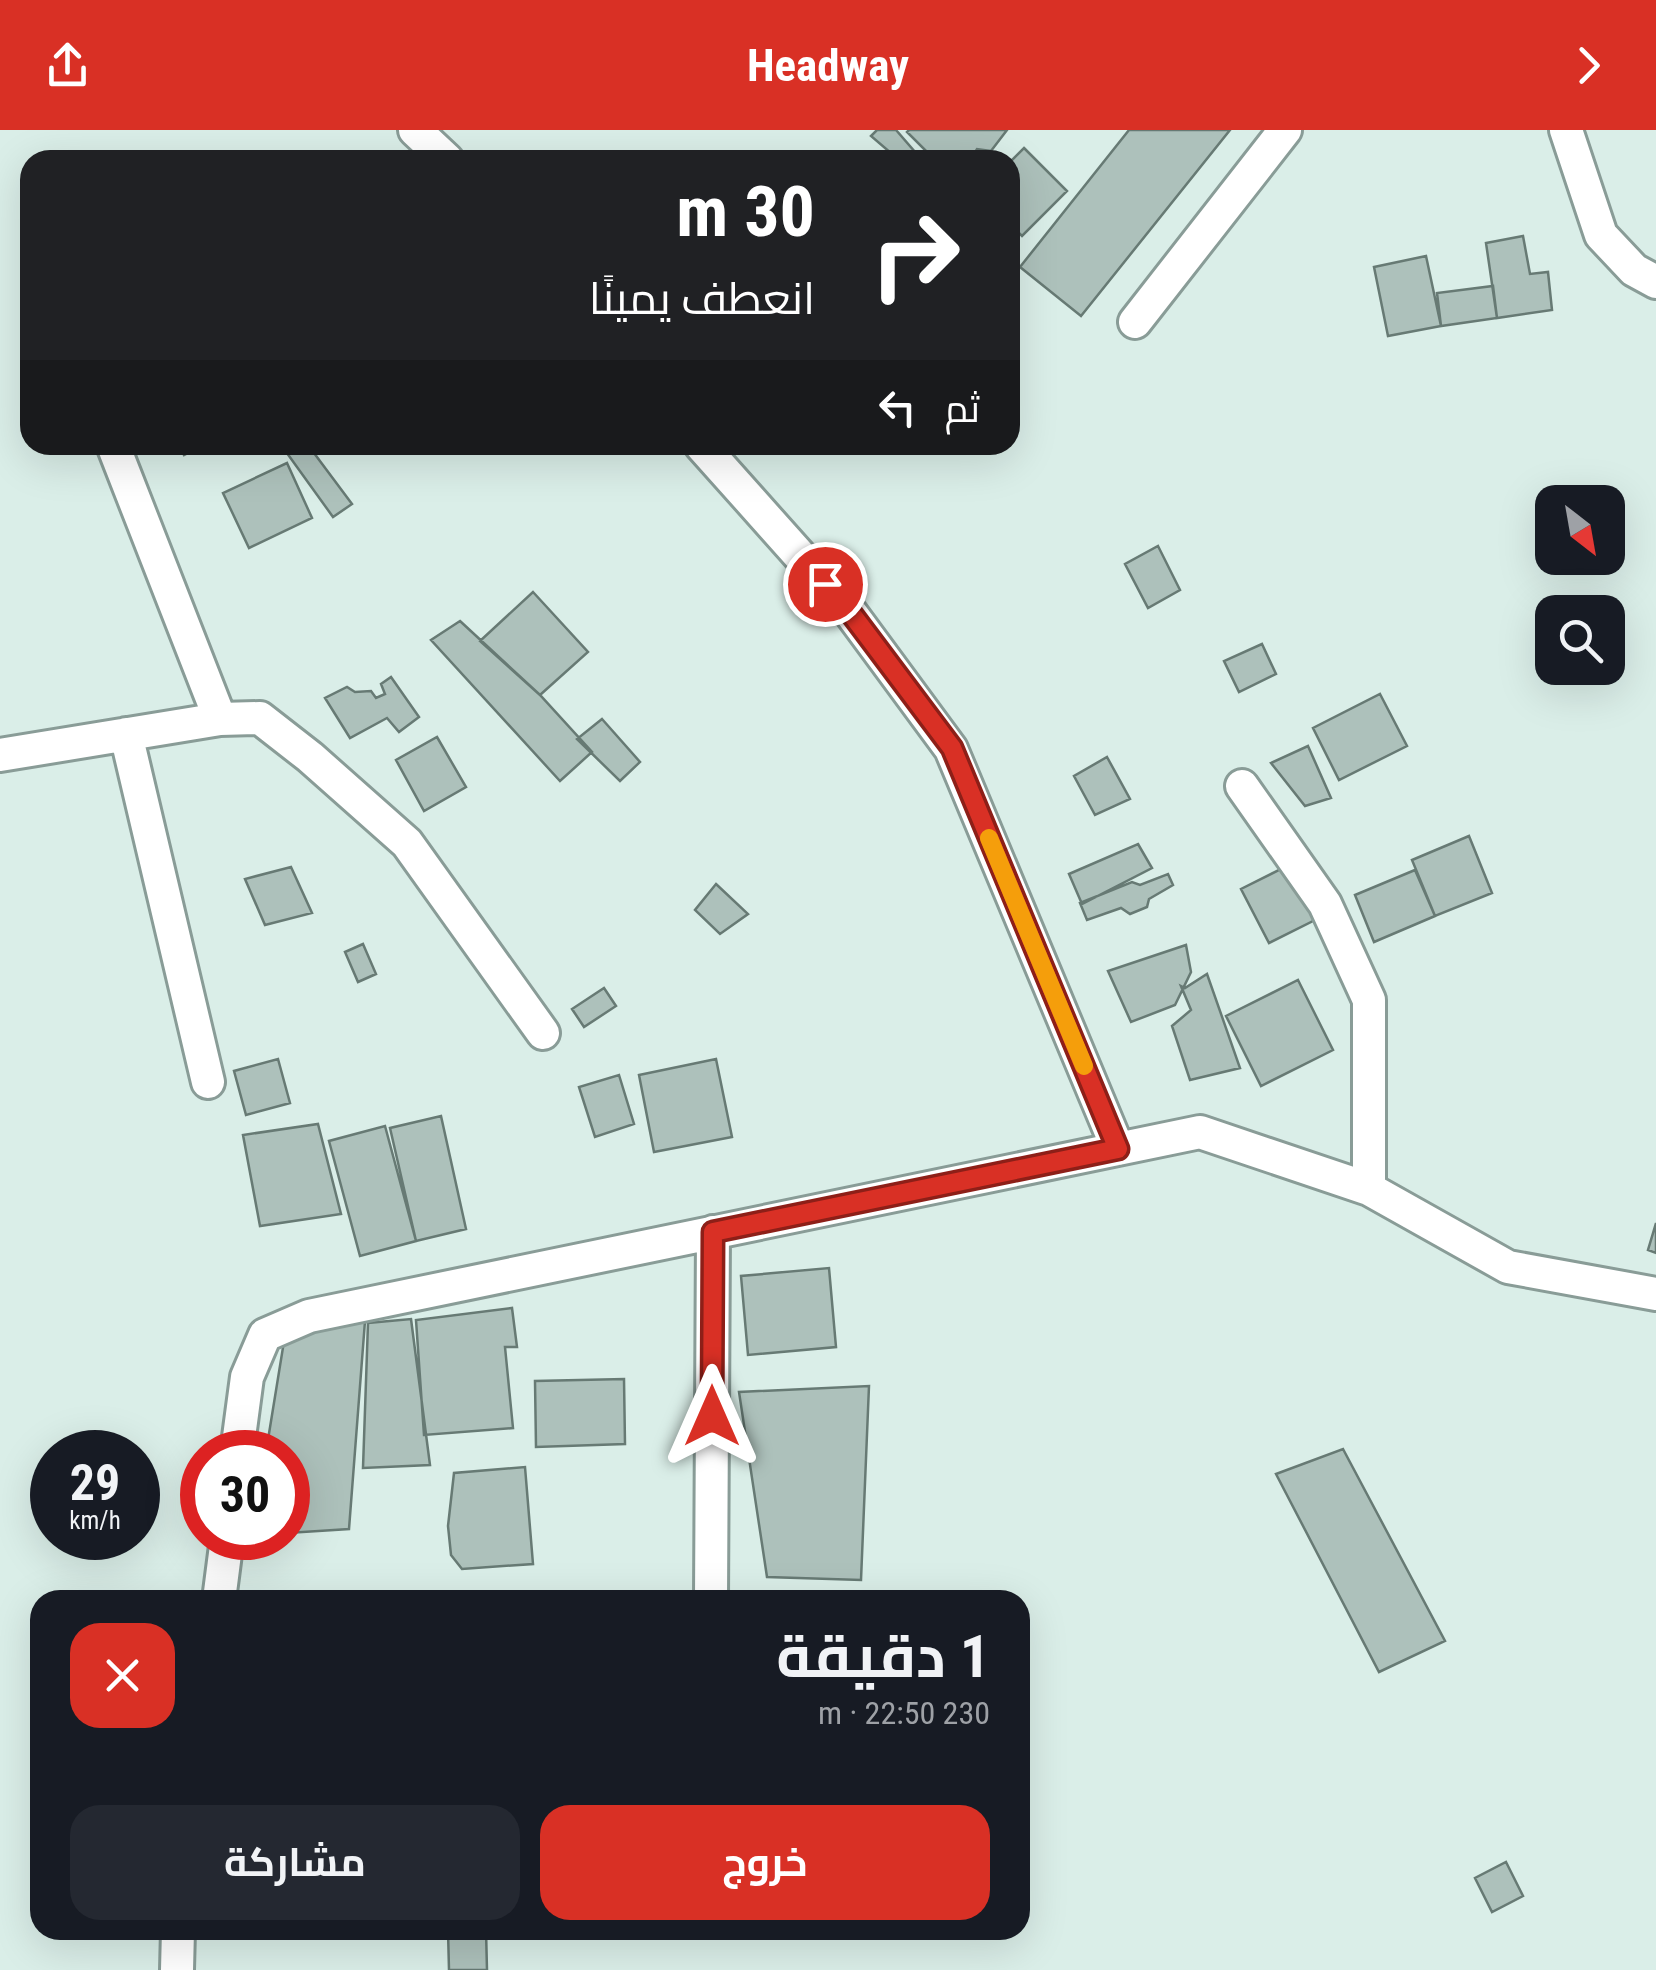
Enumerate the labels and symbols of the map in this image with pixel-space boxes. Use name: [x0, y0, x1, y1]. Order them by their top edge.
north arrow: [1535, 485, 1625, 575]
pin: [783, 542, 868, 627]
position arrow: [660, 1364, 764, 1468]
speed limit sign: 30: [180, 1430, 310, 1560]

